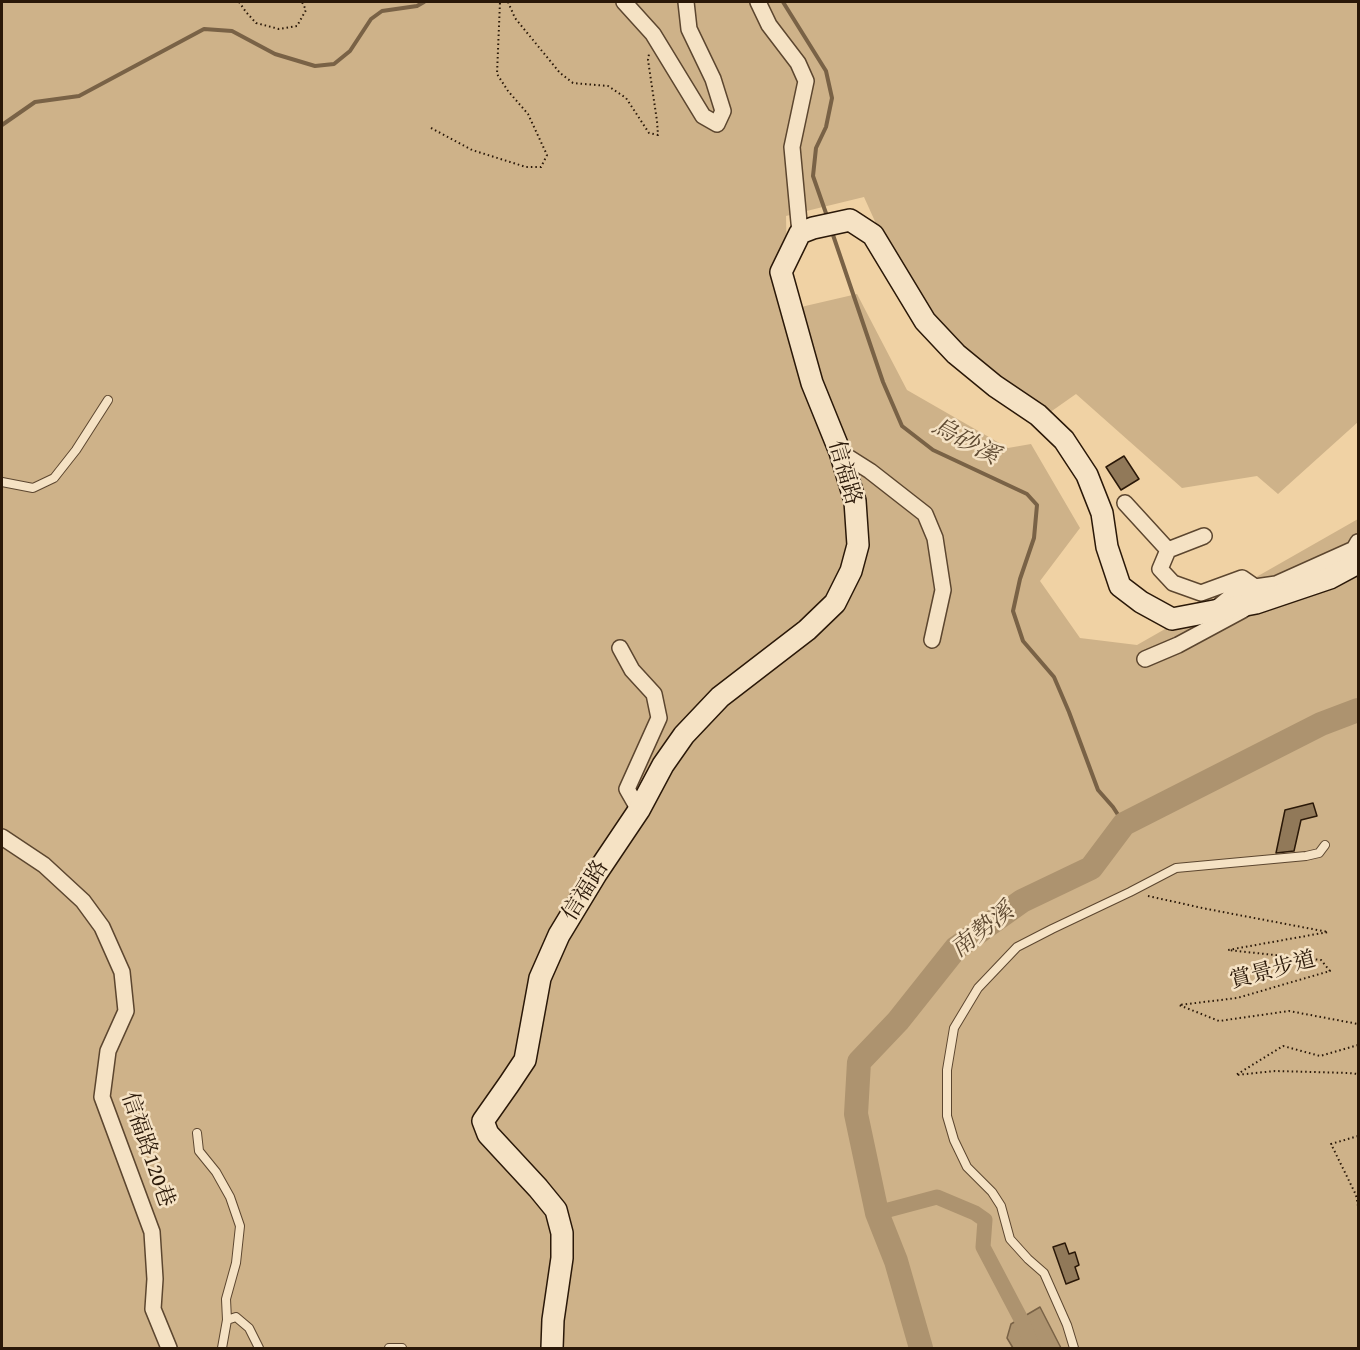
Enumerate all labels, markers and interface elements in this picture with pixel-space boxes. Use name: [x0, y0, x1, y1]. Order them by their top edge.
water label: 烏砂溪: [926, 412, 1004, 472]
street label: 信福路: [822, 438, 866, 508]
street label: 信福路: [557, 856, 615, 926]
water label: 南勢溪: [946, 897, 1020, 965]
street label: 賞景步道: [1227, 947, 1319, 995]
street label: 信福路120巷: [115, 1089, 179, 1211]

